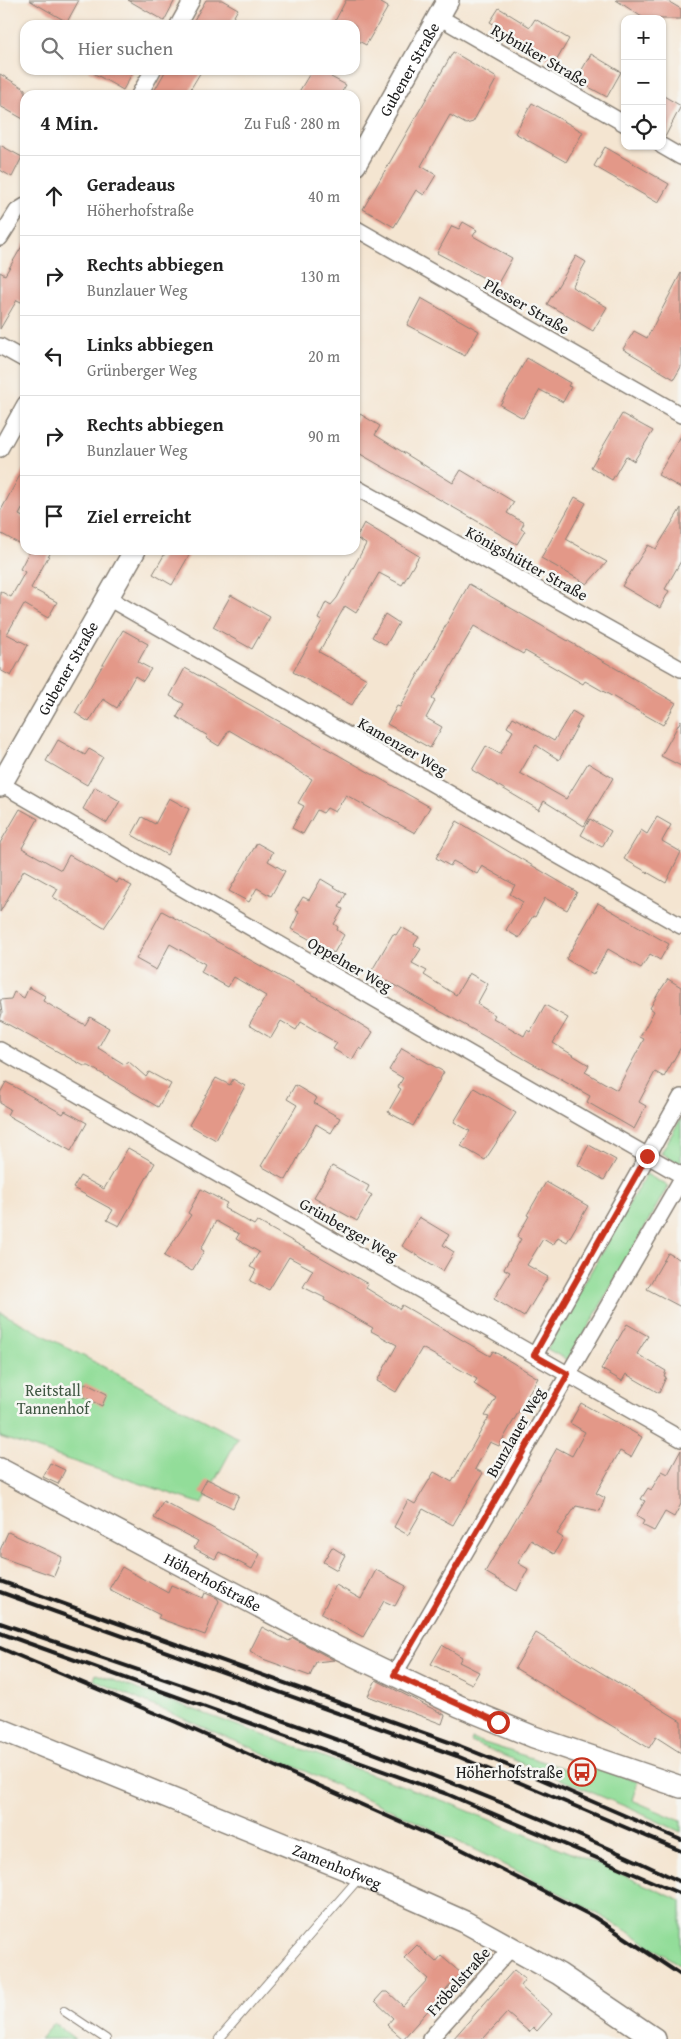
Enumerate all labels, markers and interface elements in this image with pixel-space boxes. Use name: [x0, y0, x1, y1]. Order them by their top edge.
map controls: [621, 15, 666, 150]
button: +: [621, 15, 666, 60]
street label: Rybniker Straße: [487, 17, 593, 93]
street label: Gubener Straße: [373, 18, 445, 121]
search box: [20, 20, 360, 75]
icon: search: [38, 34, 66, 62]
text: Hier suchen: [78, 34, 173, 62]
button: −: [621, 60, 666, 105]
button: locate: [621, 105, 666, 150]
text: 4 Min.: [40, 107, 98, 138]
text: Zu Fuß · 280 m: [244, 111, 340, 135]
text: Geradeaus: [87, 170, 175, 198]
icon: ahead: [40, 182, 68, 210]
text: 40 m: [308, 184, 340, 208]
text: Höherhofstraße: [87, 198, 194, 222]
text: Rechts abbiegen: [87, 250, 224, 278]
icon: right: [40, 262, 68, 290]
text: 130 m: [300, 264, 340, 288]
street label: Plesser Straße: [480, 272, 574, 340]
text: Bunzlauer Weg: [87, 278, 188, 302]
text: Links abbiegen: [87, 330, 213, 358]
icon: left: [40, 342, 68, 370]
text: 20 m: [308, 344, 340, 368]
text: Grünberger Weg: [87, 358, 197, 382]
text: Rechts abbiegen: [87, 410, 224, 438]
icon: right: [40, 422, 68, 450]
text: 90 m: [308, 424, 340, 448]
text: Bunzlauer Weg: [87, 438, 188, 462]
icon: arrive: [40, 502, 68, 530]
text: Ziel erreicht: [87, 502, 191, 530]
street label: Königshütter Straße: [462, 519, 592, 607]
street label: Gubener Straße: [31, 616, 104, 719]
street label: Kamenzer Weg: [354, 711, 452, 781]
street label: Oppelner Weg: [303, 930, 397, 998]
route end: [636, 1145, 659, 1168]
street label: Grünberger Weg: [295, 1191, 403, 1267]
park label: Reitstall Tannenhof: [17, 1378, 91, 1420]
street label: Bunzlauer Weg: [479, 1382, 551, 1482]
street label: Höherhofstraße: [160, 1546, 266, 1617]
route start: [487, 1711, 510, 1734]
bus stop icon: Höherhofstraße: [567, 1757, 597, 1787]
place label: Höherhofstraße: [456, 1760, 563, 1784]
street label: Zamenhofweg: [289, 1837, 386, 1895]
street label: Fröbelstraße: [420, 1941, 496, 2021]

